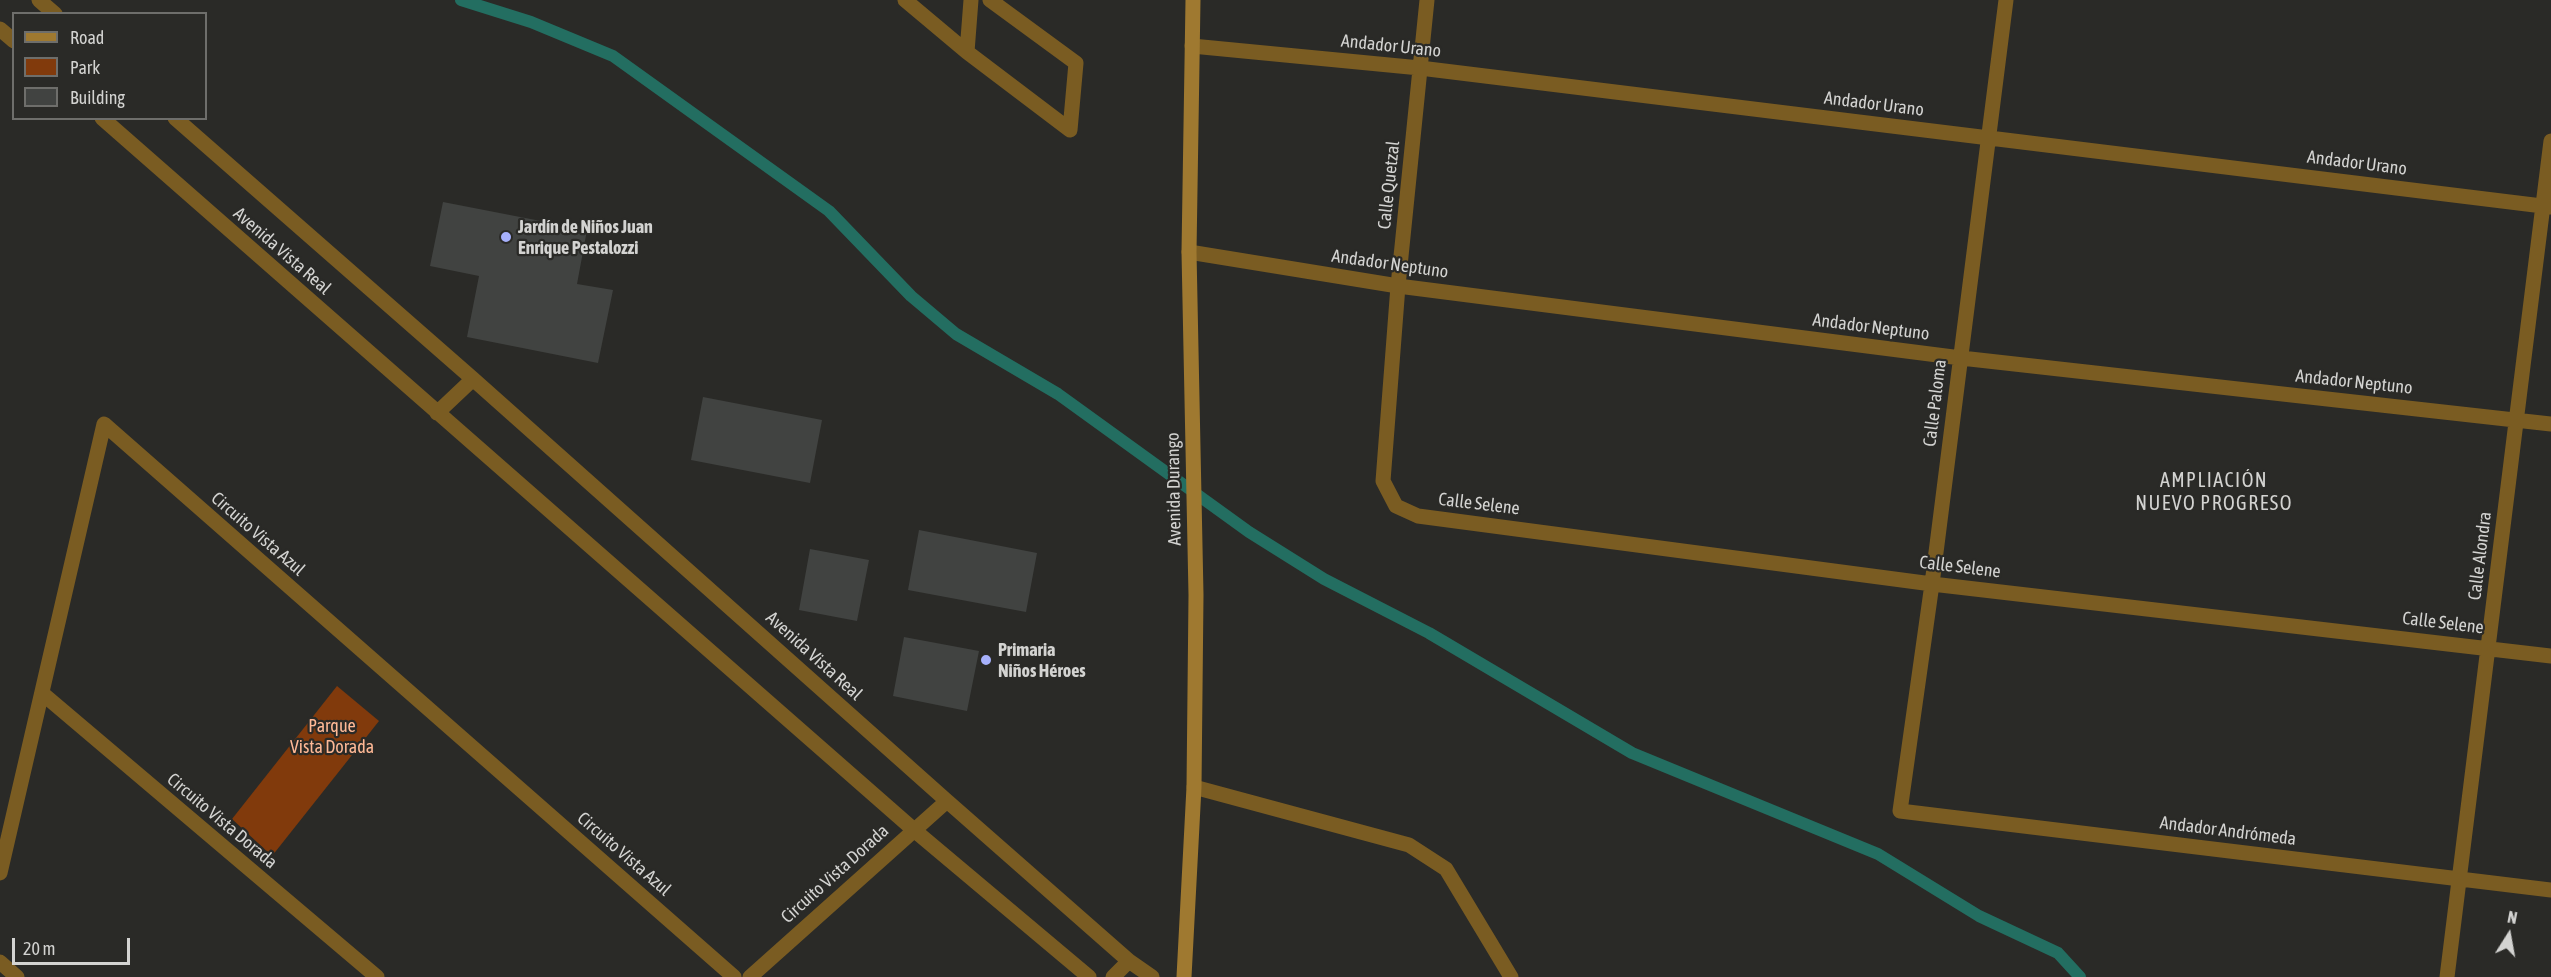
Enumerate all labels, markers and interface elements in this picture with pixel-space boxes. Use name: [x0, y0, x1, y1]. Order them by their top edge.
legend: [12, 12, 207, 120]
text: Road: [70, 27, 104, 48]
street label: Andador Urano: [1340, 30, 1442, 62]
text: Park: [70, 57, 100, 78]
text: Building: [70, 87, 125, 108]
street label: Andador Urano: [1823, 87, 1925, 121]
street label: Calle Quetzal: [1374, 140, 1404, 230]
street label: Andador Urano: [2306, 146, 2408, 180]
street label: Avenida Vista Real: [229, 203, 335, 299]
place label: Jardín de Niños Juan Enrique Pestalozzi: [518, 216, 653, 258]
marker: Jardín de Niños Juan Enrique Pestalozzi: [499, 230, 513, 244]
street label: Andador Neptuno: [1330, 245, 1450, 283]
street label: Andador Neptuno: [1811, 309, 1931, 345]
street label: Calle Paloma: [1919, 358, 1951, 448]
street label: Andador Neptuno: [2294, 365, 2414, 399]
street label: Avenida Durango: [1162, 432, 1186, 546]
district label: AMPLIACIÓN NUEVO PROGRESO: [2135, 469, 2293, 516]
street label: Circuito Vista Azul: [207, 487, 309, 581]
street label: Calle Selene: [1437, 488, 1521, 520]
street label: Calle Alondra: [2464, 511, 2496, 601]
street label: Calle Selene: [1918, 551, 2002, 583]
street label: Avenida Vista Real: [761, 607, 867, 705]
street label: Calle Selene: [2401, 607, 2485, 639]
place label: Primaria Niños Héroes: [998, 639, 1086, 682]
marker: Primaria Niños Héroes: [979, 653, 993, 667]
park label: Parque Vista Dorada: [290, 715, 374, 758]
street label: Circuito Vista Dorada: [163, 769, 281, 873]
street label: Circuito Vista Azul: [573, 807, 675, 901]
street label: Andador Andrómeda: [2159, 812, 2297, 850]
street label: Circuito Vista Dorada: [777, 820, 893, 928]
north arrow: [2479, 905, 2539, 965]
text: N: [2506, 908, 2519, 927]
scale bar: [15, 926, 134, 964]
text: 20 m: [23, 938, 55, 959]

